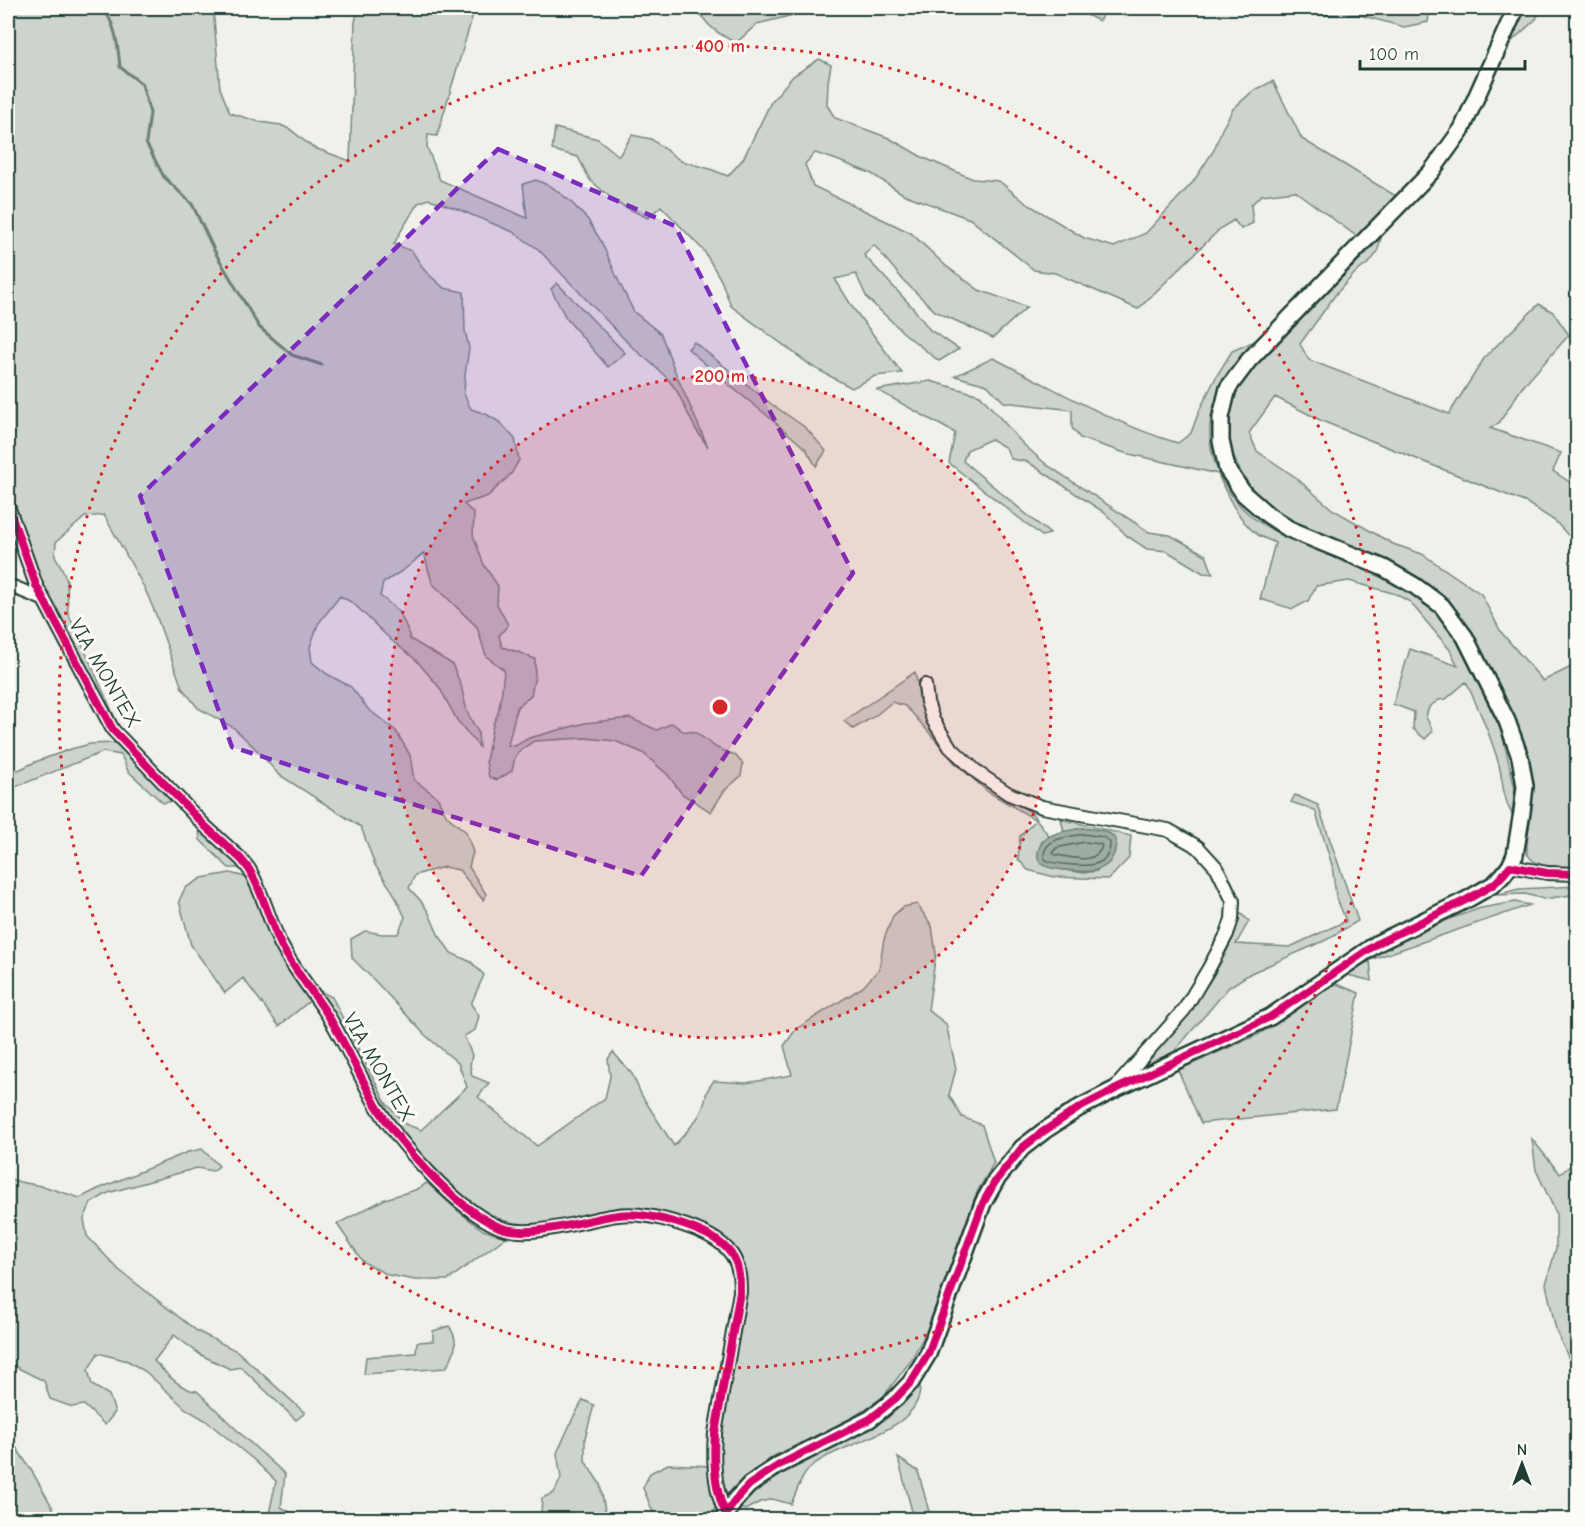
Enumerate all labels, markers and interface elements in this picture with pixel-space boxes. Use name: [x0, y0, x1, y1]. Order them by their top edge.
scale bar: [1360, 33, 1525, 71]
text: 400 m: [695, 36, 745, 57]
text: 100 m: [1369, 44, 1419, 65]
text: 200 m: [695, 366, 745, 387]
street label: VIA MONTEX: [64, 614, 146, 732]
centre of rings: [710, 697, 730, 717]
street label: VIA MONTEX: [338, 1008, 420, 1126]
north arrow: [1492, 1434, 1552, 1494]
text: N: [1517, 1441, 1527, 1459]

